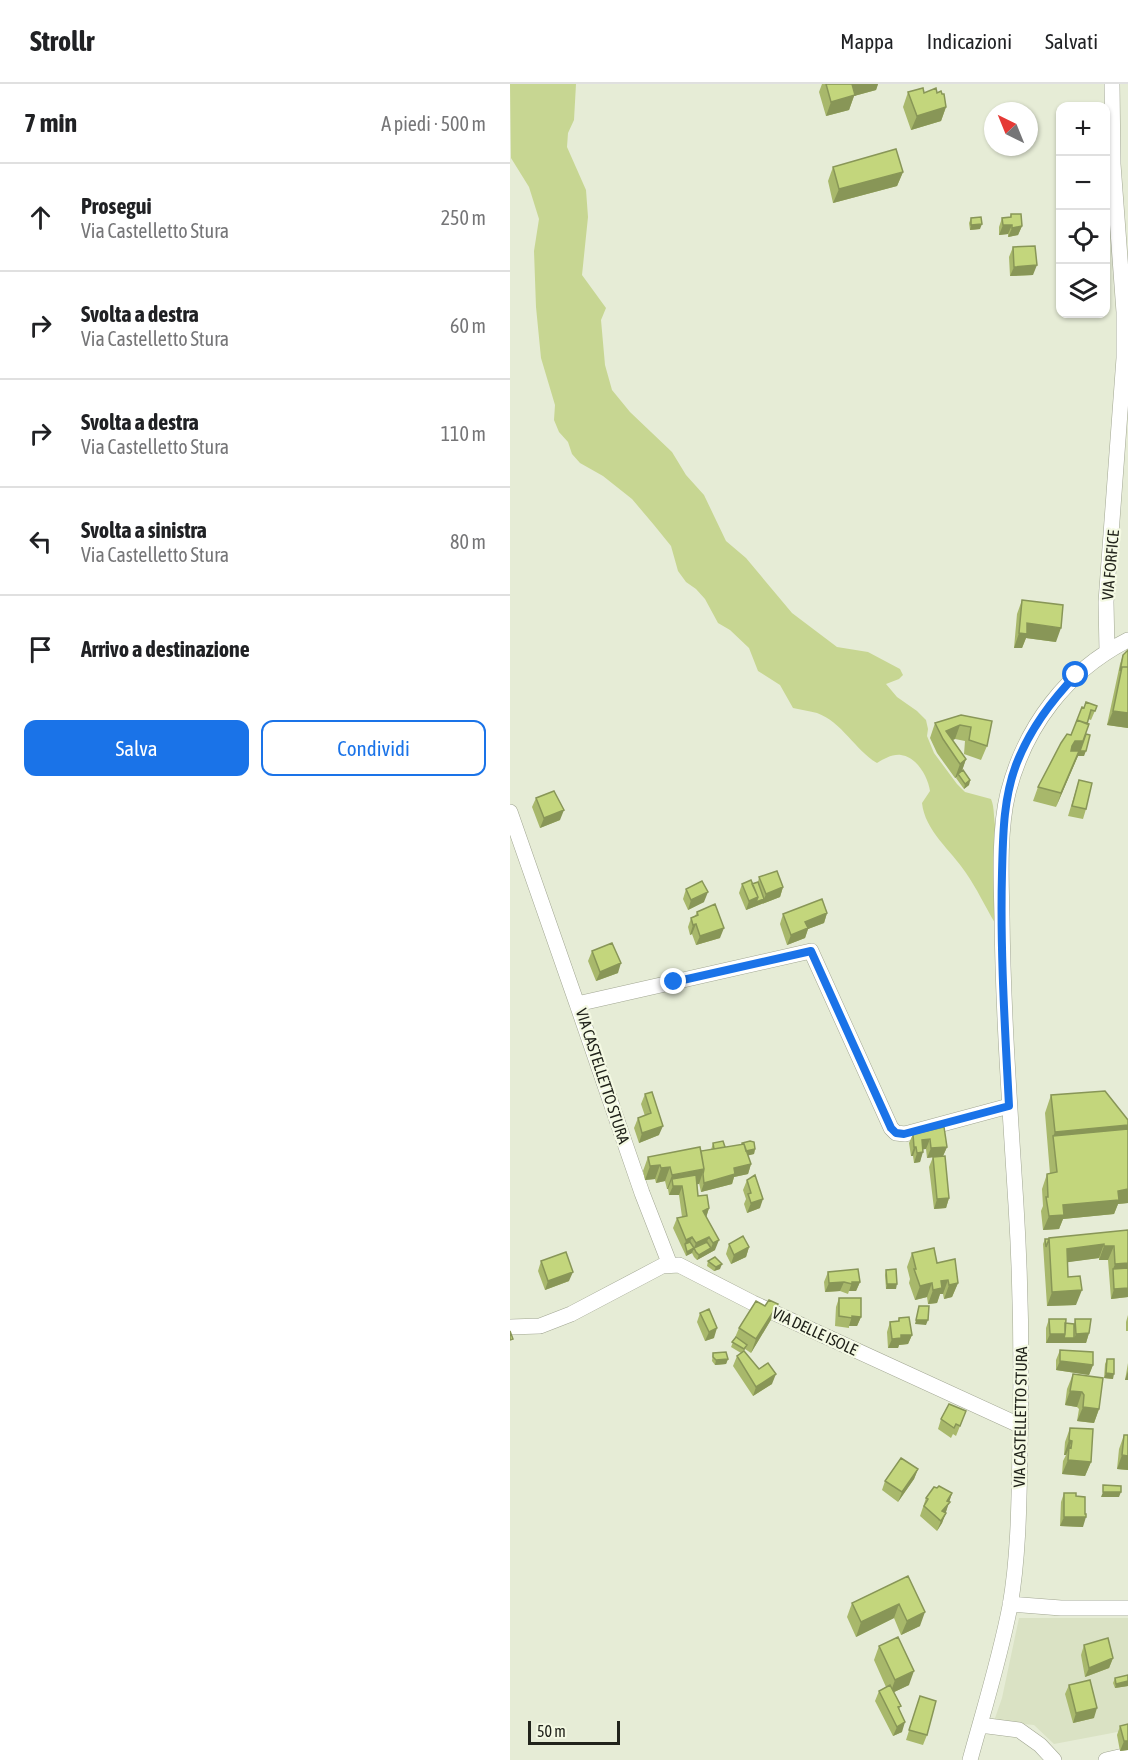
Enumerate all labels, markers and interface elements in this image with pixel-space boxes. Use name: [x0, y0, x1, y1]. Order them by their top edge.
text: Strollr: [30, 25, 94, 57]
text: Mappa: [840, 29, 894, 53]
text: Indicazioni: [927, 29, 1012, 53]
text: Salvati: [1045, 29, 1098, 53]
north arrow: [984, 102, 1038, 156]
map controls: [1056, 102, 1110, 318]
button: +: [1056, 102, 1110, 156]
text: 7 min: [24, 108, 77, 138]
text: A piedi · 500 m: [381, 112, 486, 135]
button: −: [1056, 156, 1110, 210]
text: Prosegui: [81, 193, 152, 219]
icon: ahead: [24, 201, 57, 234]
text: 250 m: [441, 206, 486, 229]
button: locate: [1056, 210, 1110, 264]
text: Via Castelletto Stura: [81, 219, 229, 242]
button: layers: [1056, 264, 1110, 318]
text: Svolta a destra: [81, 301, 199, 327]
icon: right: [24, 309, 57, 342]
text: 60 m: [450, 314, 486, 337]
text: Via Castelletto Stura: [81, 327, 229, 350]
text: Svolta a destra: [81, 409, 199, 435]
icon: right: [24, 417, 57, 450]
text: 110 m: [441, 422, 486, 445]
text: Via Castelletto Stura: [81, 435, 229, 458]
text: Svolta a sinistra: [81, 517, 207, 543]
icon: left: [24, 525, 57, 558]
street label: VIA FORFICE: [1098, 529, 1122, 601]
text: 80 m: [450, 530, 486, 553]
text: Via Castelletto Stura: [81, 543, 229, 566]
icon: arrive: [24, 633, 57, 666]
text: Arrivo a destinazione: [81, 636, 250, 662]
route start: [1062, 661, 1088, 687]
button: Salva: [24, 720, 249, 776]
button: Condividi: [261, 720, 486, 776]
route end: [660, 968, 686, 994]
street label: VIA CASTELLETTO STURA: [573, 1006, 633, 1146]
street label: VIA DELLE ISOLE: [769, 1303, 861, 1359]
street label: VIA CASTELLETTO STURA: [1010, 1346, 1030, 1488]
scale bar: [528, 1718, 620, 1746]
text: 50 m: [537, 1722, 566, 1740]

